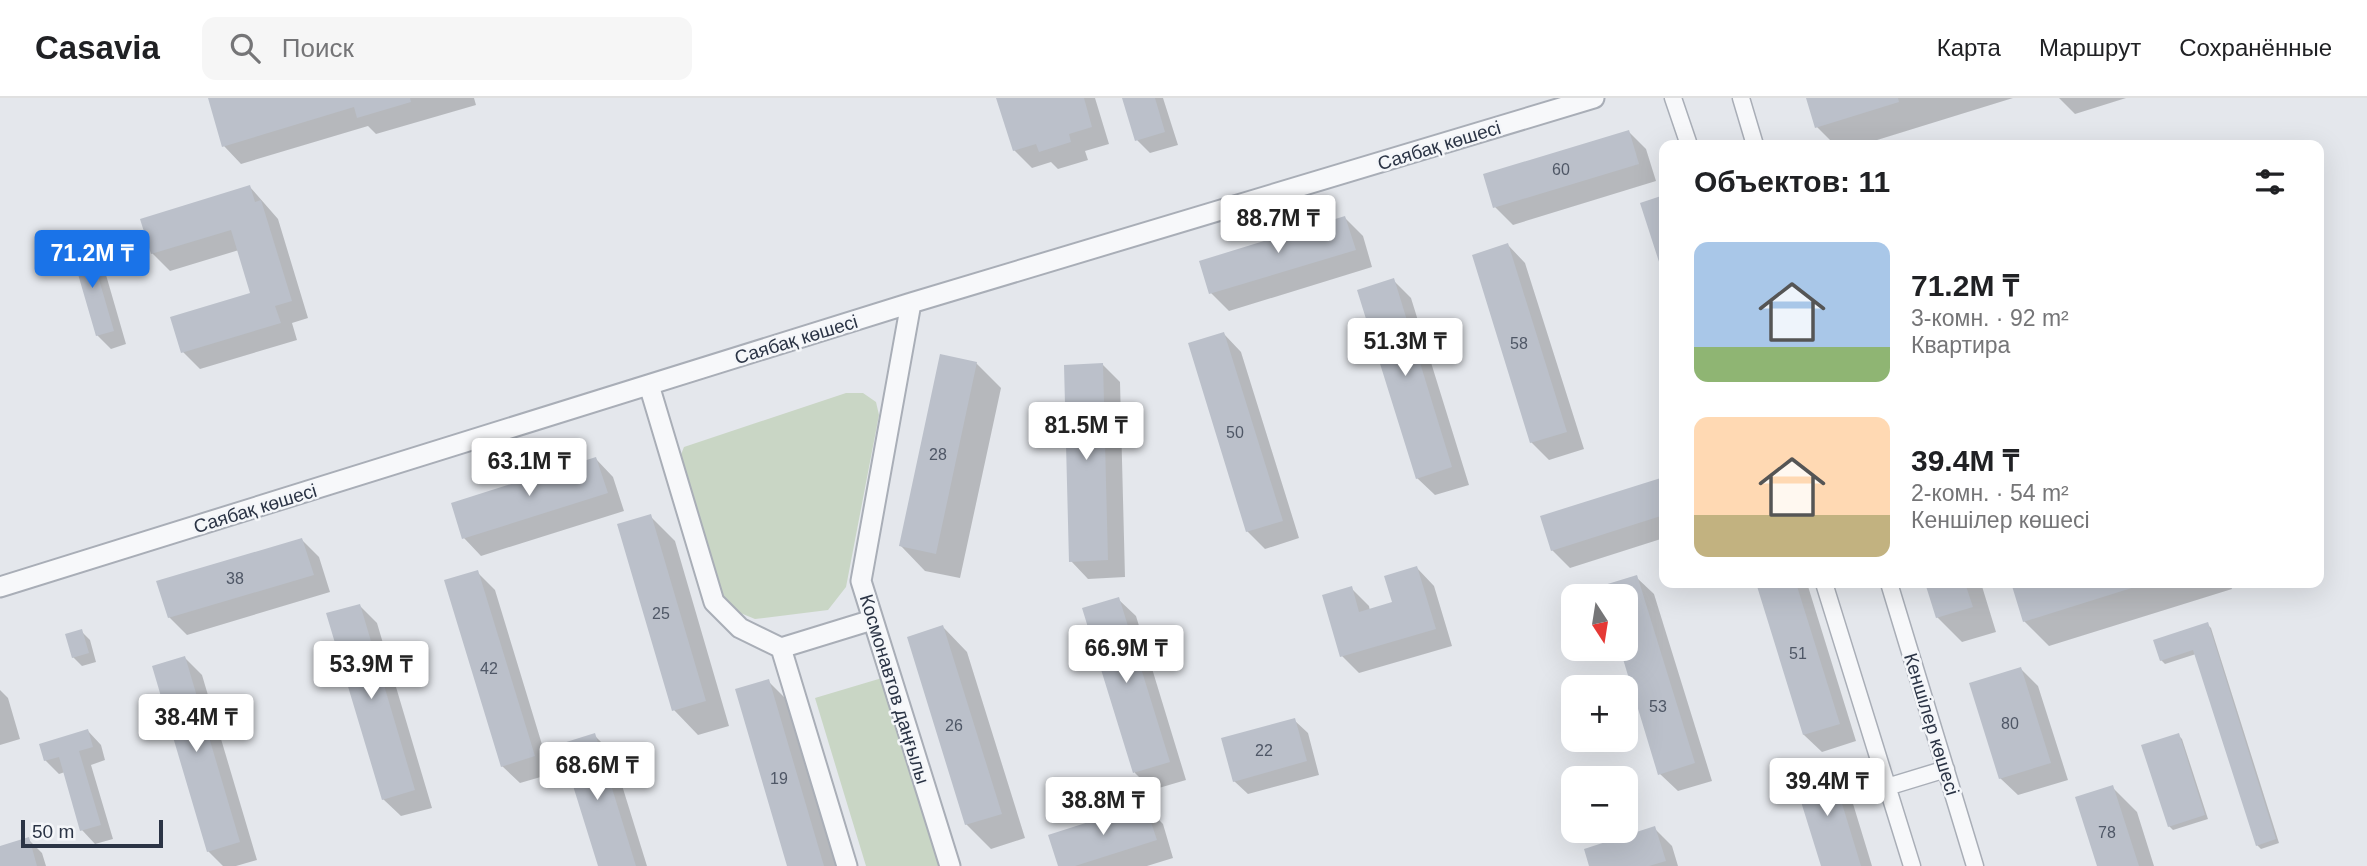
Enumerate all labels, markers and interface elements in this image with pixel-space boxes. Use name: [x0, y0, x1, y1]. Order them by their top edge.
search box: [202, 17, 692, 80]
text: Casavia: [35, 29, 160, 66]
icon: search: [226, 29, 264, 67]
text: Поиск: [282, 33, 354, 63]
text: Карта: [1937, 34, 2001, 61]
text: Маршрут: [2039, 34, 2141, 61]
text: Сохранённые: [2179, 34, 2332, 61]
street label: Саябақ көшесі: [1375, 117, 1503, 174]
house number: 60: [1552, 161, 1570, 178]
icon: filters: [2251, 163, 2289, 201]
text: Объектов: 11: [1694, 165, 1890, 198]
pin: 88.7M ₸: [1213, 195, 1343, 255]
text: 88.7M ₸: [1237, 205, 1319, 231]
pin: 71.2M ₸: [27, 230, 157, 290]
text: 71.2M ₸: [51, 240, 133, 266]
text: 71.2M ₸: [1911, 269, 2019, 302]
icon: home: [1750, 270, 1834, 354]
text: 3-комн. · 92 m²: [1911, 305, 2069, 331]
street label: Саябақ көшесі: [732, 311, 860, 368]
pin: 51.3M ₸: [1340, 318, 1470, 378]
text: 51.3M ₸: [1364, 328, 1446, 354]
text: Квартира: [1911, 332, 2010, 358]
house number: 58: [1510, 335, 1528, 352]
pin: 81.5M ₸: [1021, 402, 1151, 462]
text: 81.5M ₸: [1045, 412, 1127, 438]
house number: 50: [1226, 424, 1244, 441]
pin: 63.1M ₸: [464, 438, 594, 498]
text: 39.4M ₸: [1911, 444, 2019, 477]
icon: home: [1750, 445, 1834, 529]
house number: 28: [929, 446, 947, 463]
text: 63.1M ₸: [488, 448, 570, 474]
street label: Саябақ көшесі: [191, 480, 319, 537]
text: 2-комн. · 54 m²: [1911, 480, 2069, 506]
text: Кеншілер көшесі: [1911, 507, 2090, 533]
house number: 38: [226, 570, 244, 587]
north arrow: [1561, 584, 1638, 662]
map controls: [1561, 584, 1638, 843]
street label: Космонавтов даңғылы: [856, 592, 933, 787]
house number: 25: [652, 605, 670, 622]
pin: 66.9M ₸: [1061, 626, 1191, 685]
text: 66.9M ₸: [1085, 635, 1167, 661]
pin: 53.9M ₸: [306, 642, 436, 701]
house number: 51: [1789, 645, 1807, 662]
text: 53.9M ₸: [330, 651, 412, 677]
street label: Кеншілер көшесі: [1900, 651, 1963, 798]
house number: 42: [480, 660, 498, 677]
button: +: [1561, 675, 1638, 752]
pin: 38.4M ₸: [131, 694, 261, 754]
house number: 53: [1649, 698, 1667, 715]
text: 38.4M ₸: [155, 704, 237, 730]
house number: 80: [2001, 715, 2019, 732]
house number: 26: [945, 717, 963, 734]
pin: 68.6M ₸: [532, 742, 662, 802]
house number: 22: [1255, 742, 1273, 759]
text: 68.6M ₸: [556, 752, 638, 778]
pin: 39.4M ₸: [1762, 758, 1892, 818]
button: −: [1561, 766, 1638, 843]
text: 39.4M ₸: [1786, 768, 1868, 794]
house number: 19: [770, 770, 788, 787]
pin: 38.8M ₸: [1038, 778, 1168, 837]
text: 38.8M ₸: [1062, 787, 1144, 813]
scale bar: [21, 817, 163, 849]
text: 50 m: [32, 821, 74, 842]
house number: 78: [2098, 824, 2116, 841]

